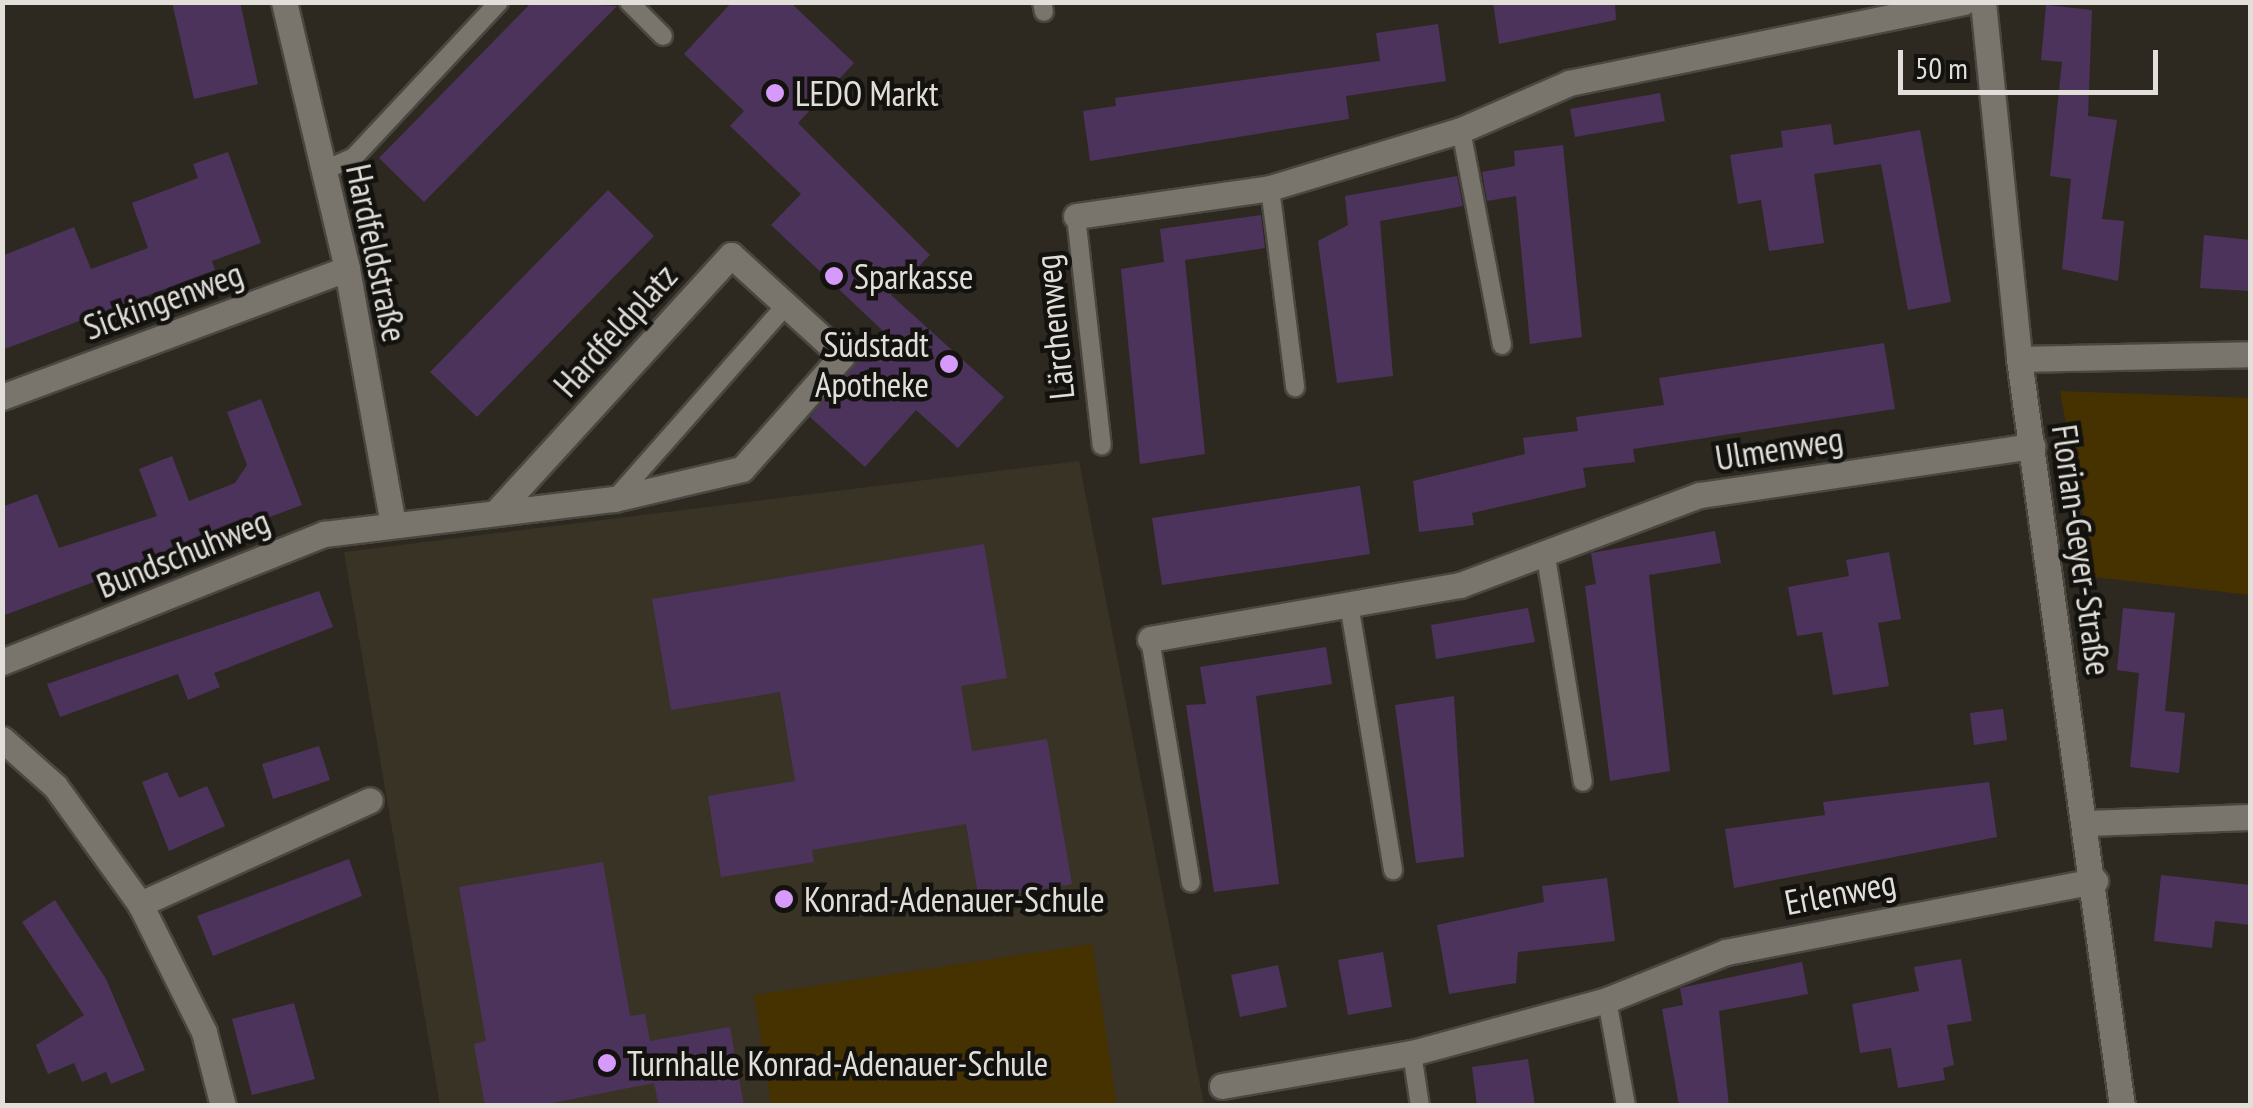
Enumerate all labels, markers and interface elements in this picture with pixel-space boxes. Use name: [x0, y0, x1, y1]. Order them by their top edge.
scale bar: [1903, 30, 2163, 92]
text: 50 m: [1915, 48, 1968, 87]
place label: LEDO Markt: [795, 72, 939, 114]
marker: LEDO Markt: [764, 82, 786, 104]
street label: Hardfeldstraße: [338, 160, 416, 346]
street label: Sickingenweg: [78, 252, 248, 348]
street label: Lärchenweg: [1026, 252, 1082, 402]
street label: Hardfeldplatz: [545, 255, 685, 405]
place label: Sparkasse: [854, 255, 973, 297]
marker: Sparkasse: [823, 265, 845, 287]
place label: Südstadt Apotheke: [815, 323, 929, 405]
marker: Südstadt Apotheke: [938, 353, 960, 375]
street label: Ulmenweg: [1712, 417, 1846, 479]
street label: Florian-Geyer-Straße: [2044, 422, 2120, 678]
street label: Bundschuhweg: [91, 499, 275, 607]
street label: Erlenweg: [1781, 861, 1899, 923]
place label: Konrad-Adenauer-Schule: [804, 878, 1105, 920]
marker: Konrad-Adenauer-Schule: [773, 888, 795, 910]
place label: Turnhalle Konrad-Adenauer-Schule: [627, 1042, 1048, 1084]
marker: Turnhalle Konrad-Adenauer-Schule: [596, 1052, 618, 1074]

